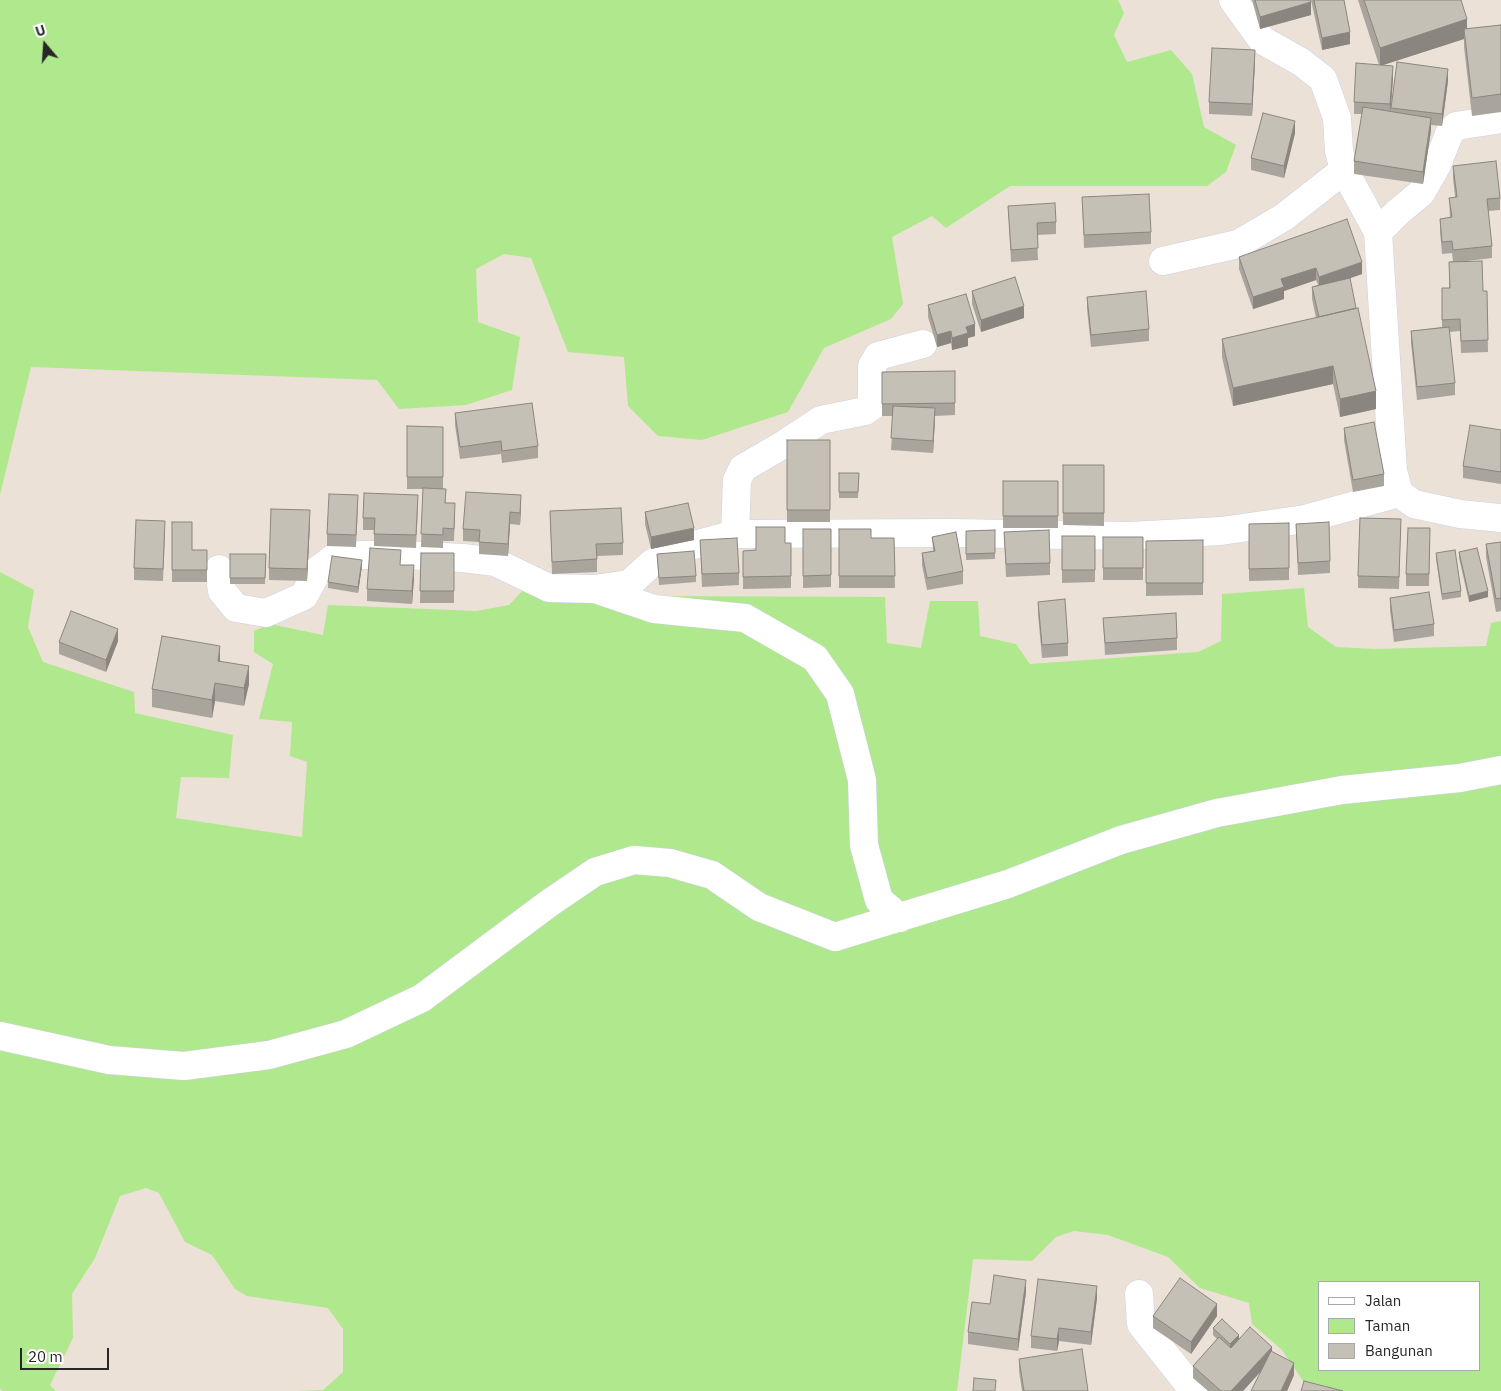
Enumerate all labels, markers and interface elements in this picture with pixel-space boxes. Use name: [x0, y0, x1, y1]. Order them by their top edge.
north arrow: [20, 20, 70, 70]
text: U: [33, 21, 48, 41]
legend: [1318, 1281, 1481, 1371]
text: Jalan: [1365, 1291, 1401, 1310]
text: Taman: [1365, 1316, 1410, 1335]
scale bar: [22, 1338, 111, 1370]
text: Bangunan: [1365, 1341, 1433, 1360]
text: 20 m: [28, 1347, 63, 1366]

